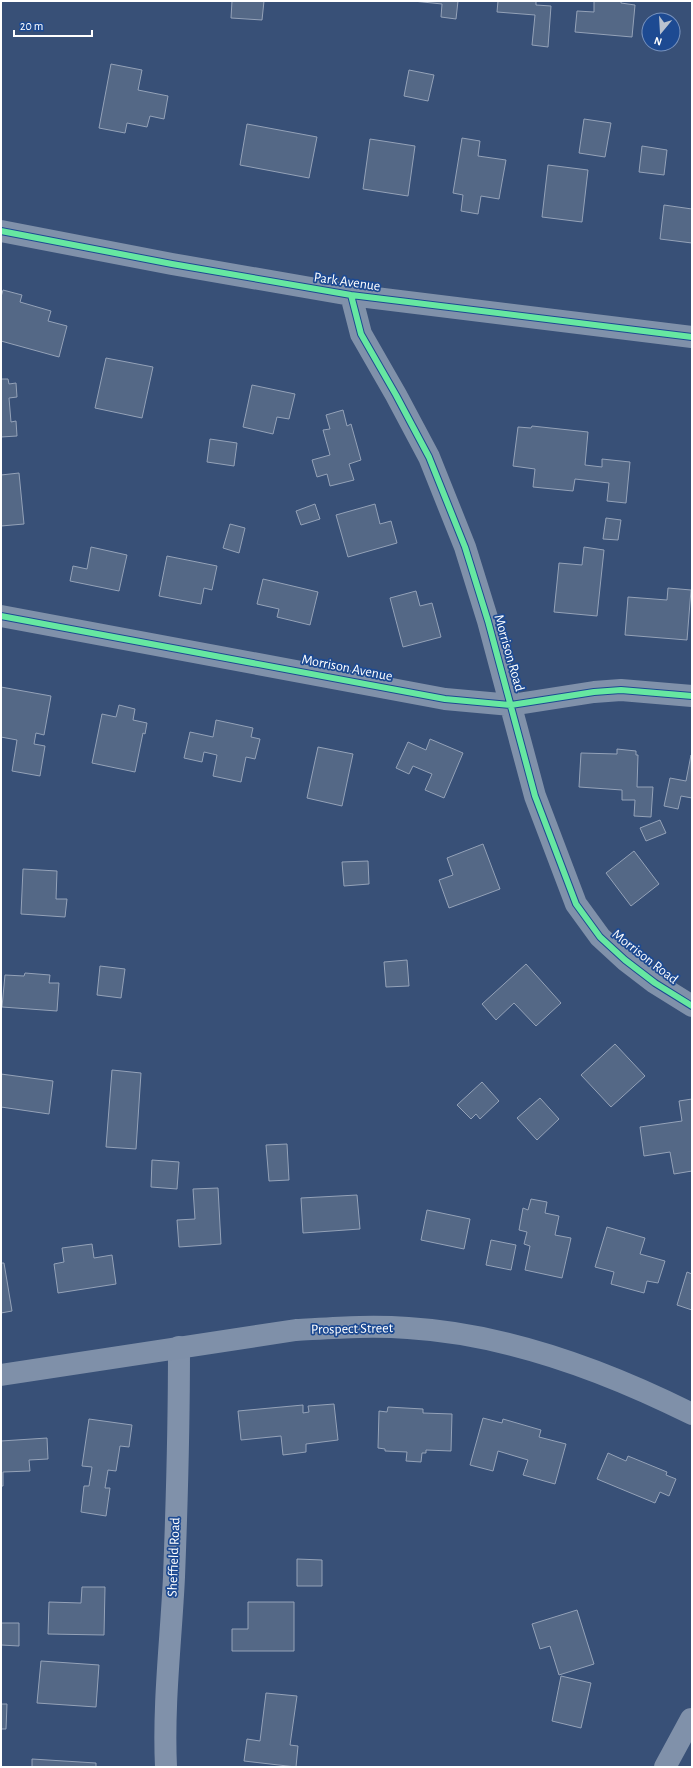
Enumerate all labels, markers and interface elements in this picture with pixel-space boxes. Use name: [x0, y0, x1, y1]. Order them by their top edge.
scale bar: [14, 12, 92, 38]
north arrow: [641, 12, 681, 52]
text: 20 m: [20, 20, 43, 32]
text: N: [653, 35, 663, 47]
street label: Park Avenue: [313, 270, 381, 294]
street label: Morrison Road: [491, 613, 527, 693]
street label: Morrison Avenue: [300, 652, 394, 684]
street label: Morrison Road: [609, 927, 681, 987]
street label: Prospect Street: [311, 1321, 394, 1337]
street label: Sheffield Road: [166, 1517, 182, 1597]

